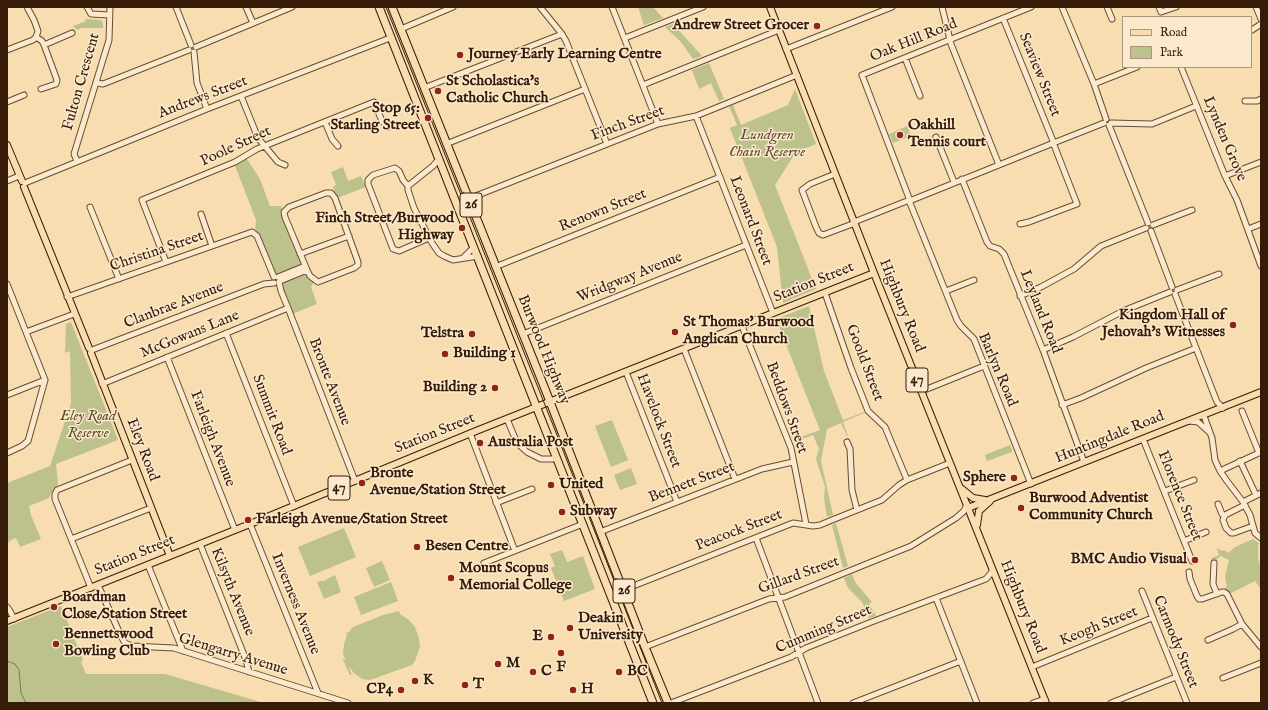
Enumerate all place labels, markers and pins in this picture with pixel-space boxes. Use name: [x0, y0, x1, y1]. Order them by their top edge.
place label: Andrew Street Grocer: [672, 17, 809, 35]
marker: Andrew Street Grocer: [812, 21, 822, 31]
place label: Journey Early Learning Centre: [468, 46, 662, 64]
marker: Journey Early Learning Centre: [455, 50, 465, 60]
place label: St Scholastica's Catholic Church: [446, 73, 548, 108]
marker: St Scholastica's Catholic Church: [433, 86, 443, 96]
place label: Stop 65: Starling Street: [330, 100, 420, 135]
marker: Stop 65: Starling Street: [423, 113, 433, 123]
place label: Oakhill Tennis court: [908, 117, 986, 152]
marker: Oakhill Tennis court: [895, 130, 905, 140]
place label: Finch Street/Burwood Highway: [315, 210, 454, 245]
marker: Finch Street/Burwood Highway: [457, 223, 467, 233]
place label: Kingdom Hall of Jehovah's Witnesses: [1102, 307, 1225, 342]
place label: St Thomas' Burwood Anglican Church: [683, 314, 814, 349]
marker: Kingdom Hall of Jehovah's Witnesses: [1228, 320, 1238, 330]
place label: Telstra: [421, 325, 464, 343]
marker: St Thomas' Burwood Anglican Church: [670, 327, 680, 337]
marker: Telstra: [467, 329, 477, 339]
place label: Building 1: [453, 345, 516, 363]
marker: Building 1: [440, 349, 450, 359]
place label: Building 2: [423, 379, 487, 397]
marker: Building 2: [490, 383, 500, 393]
place label: Australia Post: [488, 434, 573, 452]
marker: Australia Post: [475, 438, 485, 448]
place label: Bronte Avenue/Station Street: [370, 465, 506, 500]
place label: Sphere: [963, 469, 1006, 487]
marker: Sphere: [1009, 473, 1019, 483]
place label: United: [559, 476, 603, 494]
marker: Bronte Avenue/Station Street: [357, 478, 367, 488]
marker: United: [546, 480, 556, 490]
place label: Burwood Adventist Community Church: [1029, 490, 1153, 525]
place label: Subway: [570, 503, 617, 521]
marker: Burwood Adventist Community Church: [1016, 503, 1026, 513]
marker: Subway: [557, 507, 567, 517]
place label: Farleigh Avenue/Station Street: [256, 511, 448, 529]
marker: Farleigh Avenue/Station Street: [243, 515, 253, 525]
place label: Besen Centre: [425, 538, 508, 556]
marker: Besen Centre: [412, 542, 422, 552]
place label: BMC Audio Visual: [1070, 551, 1187, 569]
marker: BMC Audio Visual: [1190, 555, 1200, 565]
place label: Mount Scopus Memorial College: [459, 560, 572, 595]
marker: Mount Scopus Memorial College: [446, 573, 456, 583]
place label: Boardman Close/Station Street: [62, 589, 187, 624]
marker: Boardman Close/Station Street: [49, 602, 59, 612]
place label: Deakin University: [578, 610, 643, 645]
marker: Deakin University: [565, 623, 575, 633]
place label: Bennettswood Bowling Club: [64, 626, 153, 661]
place label: E: [533, 628, 543, 646]
marker: E: [546, 632, 556, 642]
marker: Bennettswood Bowling Club: [51, 639, 61, 649]
marker: F: [556, 648, 566, 658]
place label: M: [506, 655, 520, 673]
marker: M: [493, 659, 503, 669]
place label: F: [556, 659, 566, 677]
place label: C: [541, 663, 552, 681]
place label: BC: [627, 663, 648, 681]
marker: C: [528, 667, 538, 677]
marker: BC: [614, 667, 624, 677]
place label: K: [423, 672, 434, 690]
marker: K: [410, 676, 420, 686]
place label: T: [473, 676, 484, 694]
marker: T: [460, 680, 470, 690]
place label: CP4: [366, 681, 393, 699]
place label: H: [581, 681, 594, 699]
marker: CP4: [396, 685, 406, 695]
marker: H: [568, 685, 578, 695]

